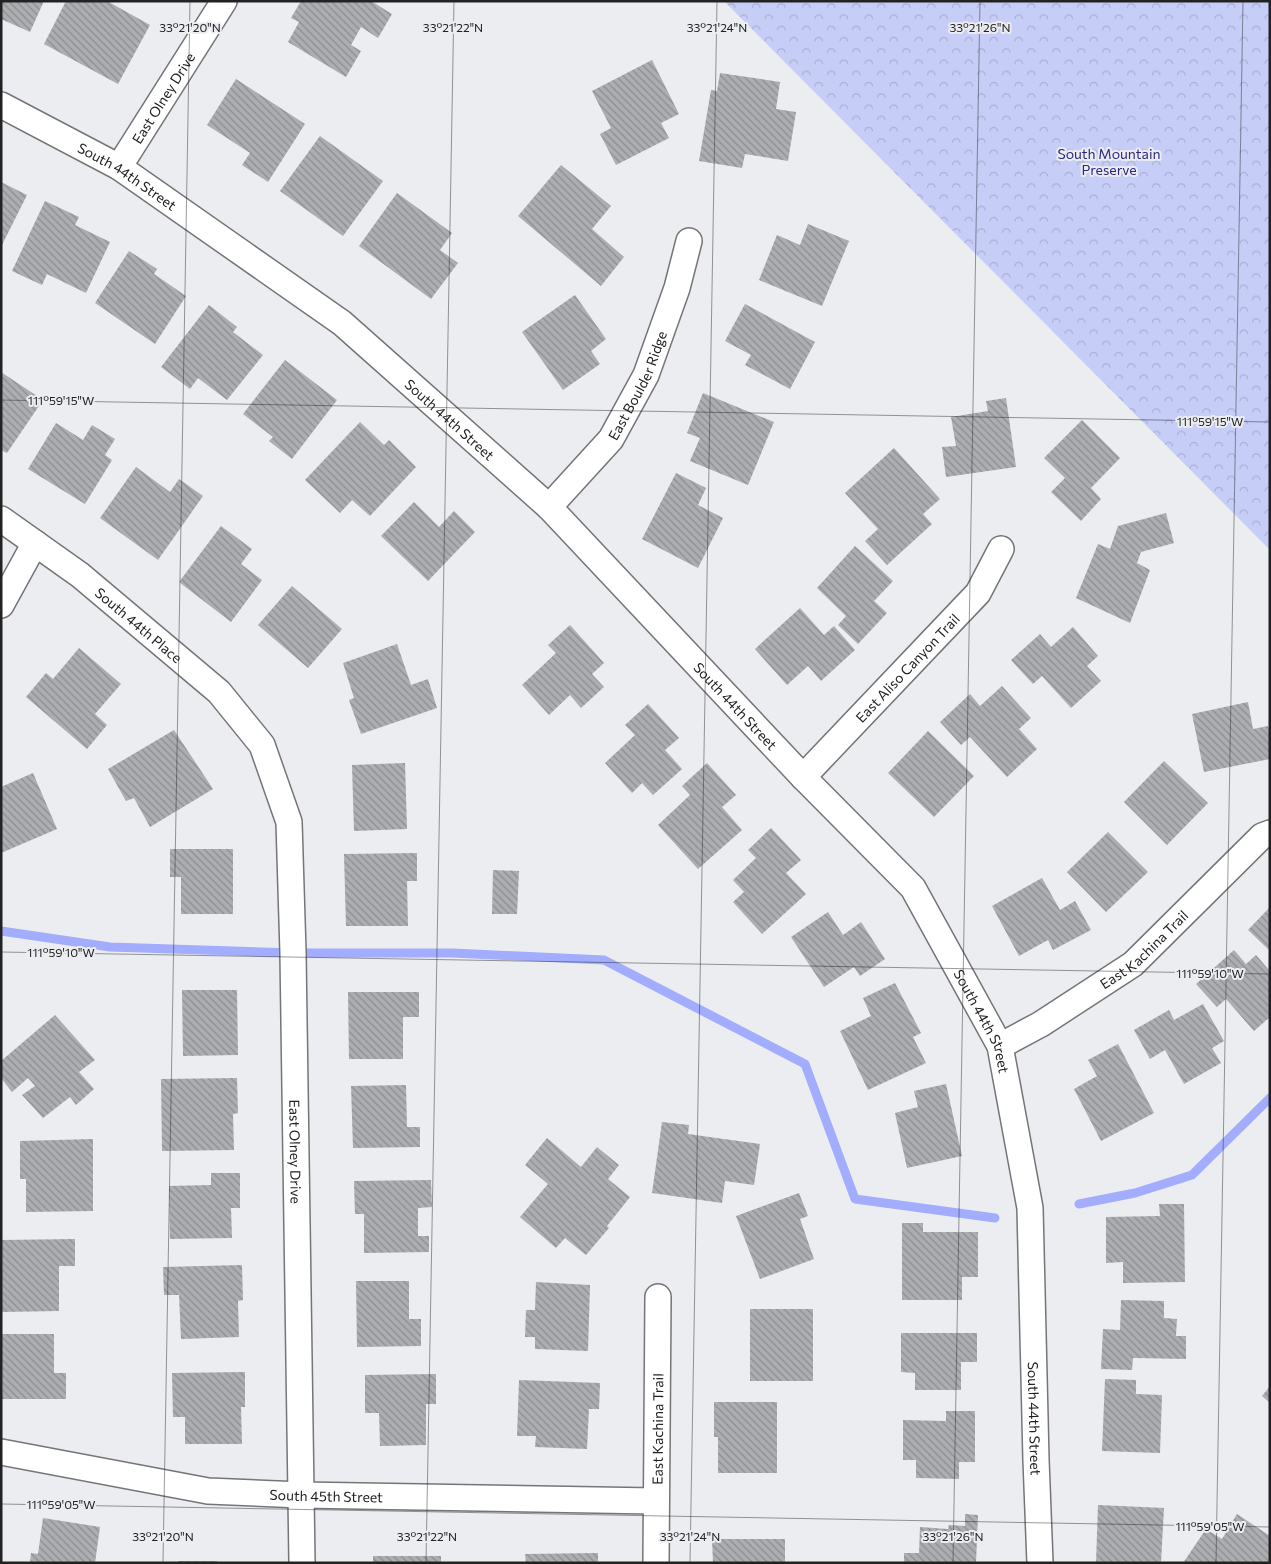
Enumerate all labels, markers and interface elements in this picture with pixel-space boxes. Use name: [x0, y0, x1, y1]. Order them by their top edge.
text: 33°21'20"N: [159, 20, 221, 34]
text: 33°21'22"N: [423, 20, 483, 34]
text: 33°21'24"N: [687, 20, 747, 34]
text: 33°21'26"N: [950, 20, 1010, 34]
street label: East Olney Drive: [128, 49, 198, 146]
street label: South 44th Street: [75, 138, 180, 213]
park label: South Mountain Preserve: [1057, 145, 1161, 178]
street label: East Boulder Ridge: [604, 328, 670, 443]
street label: South 44th Street: [402, 375, 498, 463]
text: 111°59'15"W: [28, 393, 94, 407]
text: 111°59'15"W: [1177, 414, 1243, 428]
street label: South 44th Place: [92, 583, 186, 666]
street label: East Aliso Canyon Trail: [852, 610, 963, 725]
street label: South 44th Street: [691, 658, 781, 753]
street label: East Kachina Trail: [1096, 906, 1191, 992]
text: 111°59'10"W: [27, 945, 95, 959]
street label: South 44th Street: [951, 966, 1013, 1074]
text: 111°59'10"W: [1176, 966, 1244, 980]
street label: East Olney Drive: [287, 1099, 305, 1204]
street label: South 44th Street: [1025, 1361, 1045, 1476]
street label: East Kachina Trail: [648, 1373, 666, 1485]
street label: South 45th Street: [269, 1485, 383, 1505]
text: 111°59'05"W: [26, 1497, 96, 1511]
text: 111°59'05"W: [1175, 1519, 1245, 1533]
text: 33°21'20"N: [132, 1529, 194, 1543]
text: 33°21'22"N: [397, 1529, 457, 1543]
text: 33°21'24"N: [660, 1529, 720, 1543]
text: 33°21'26"N: [923, 1529, 983, 1543]

